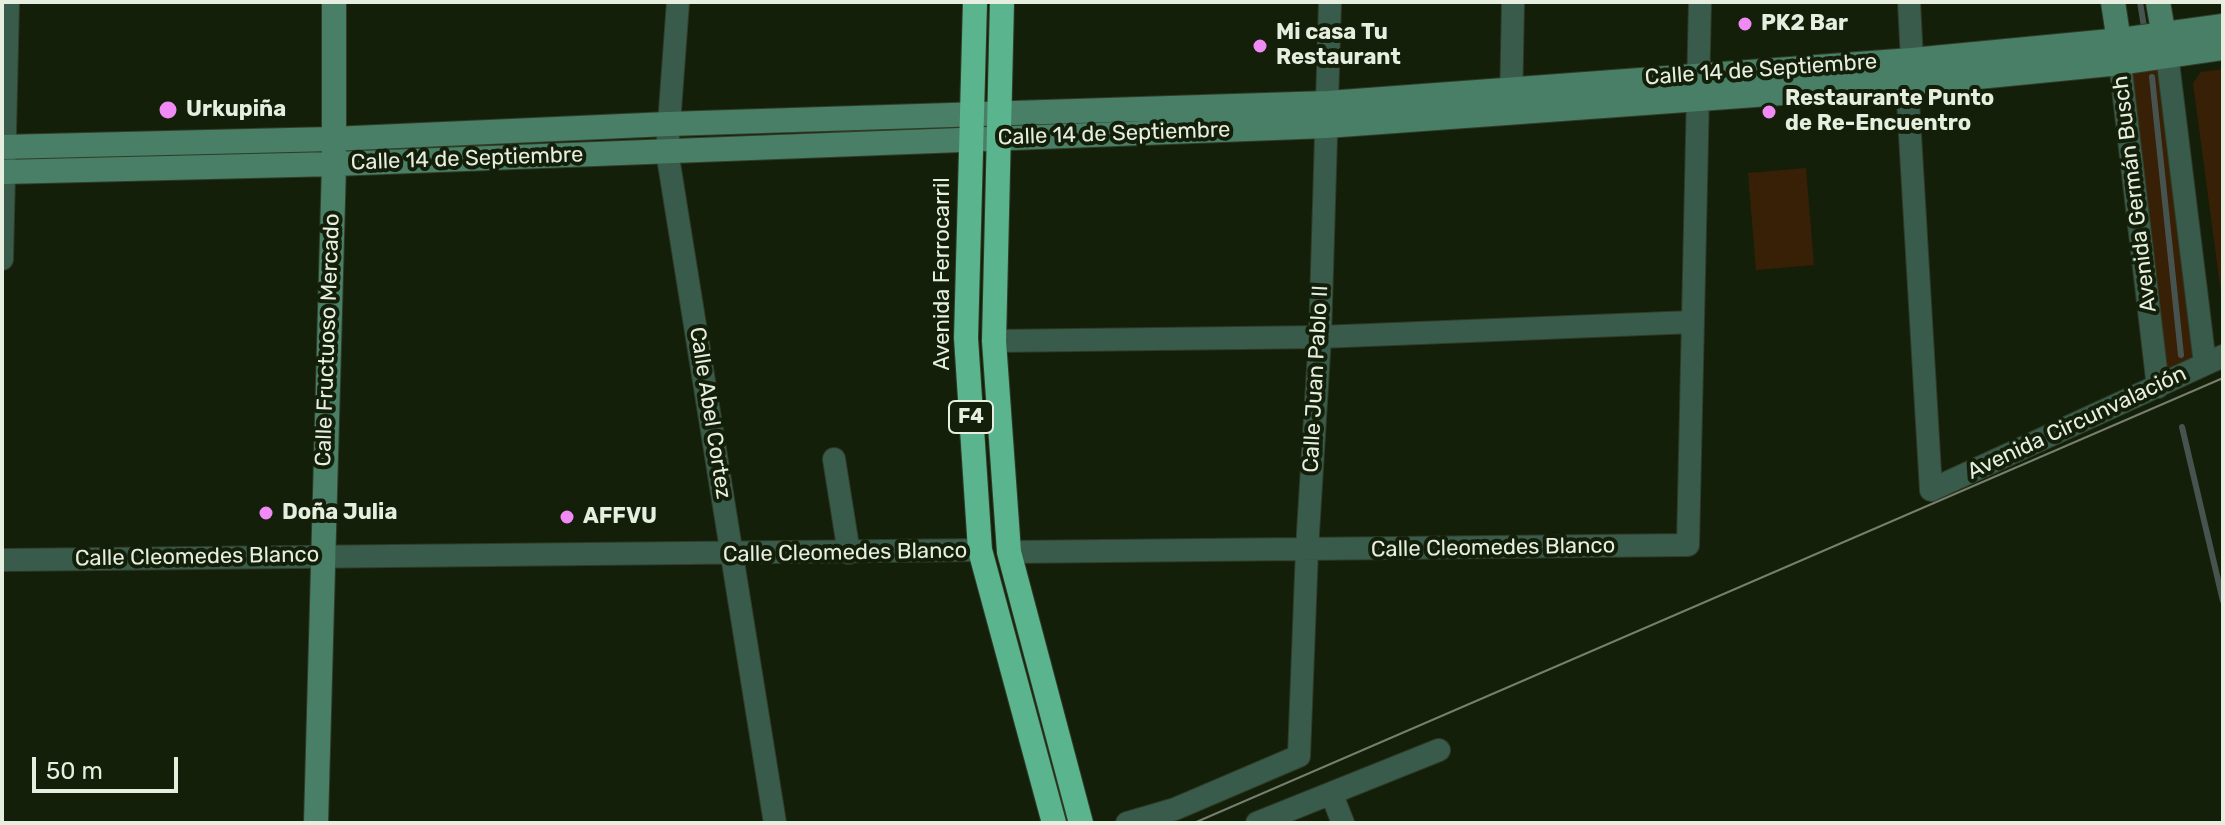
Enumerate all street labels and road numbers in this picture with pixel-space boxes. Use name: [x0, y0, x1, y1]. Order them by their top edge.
street label: Calle 14 de Septiembre: [1644, 49, 1878, 91]
street label: Avenida Germán Busch: [2107, 74, 2163, 314]
street label: Calle 14 de Septiembre: [997, 117, 1231, 151]
street label: Calle 14 de Septiembre: [350, 142, 584, 176]
street label: Avenida Ferrocarril: [930, 177, 956, 371]
street label: Calle Fructuoso Mercado: [310, 213, 346, 467]
street label: Calle Juan Pablo II: [1298, 285, 1334, 473]
street label: Calle Abel Cortez: [683, 325, 737, 501]
street label: Avenida Circunvalación: [1963, 361, 2191, 485]
road number: F4: [949, 401, 993, 433]
street label: Calle Cleomedes Blanco: [1371, 533, 1615, 563]
street label: Calle Cleomedes Blanco: [723, 538, 967, 568]
street label: Calle Cleomedes Blanco: [75, 542, 319, 572]

